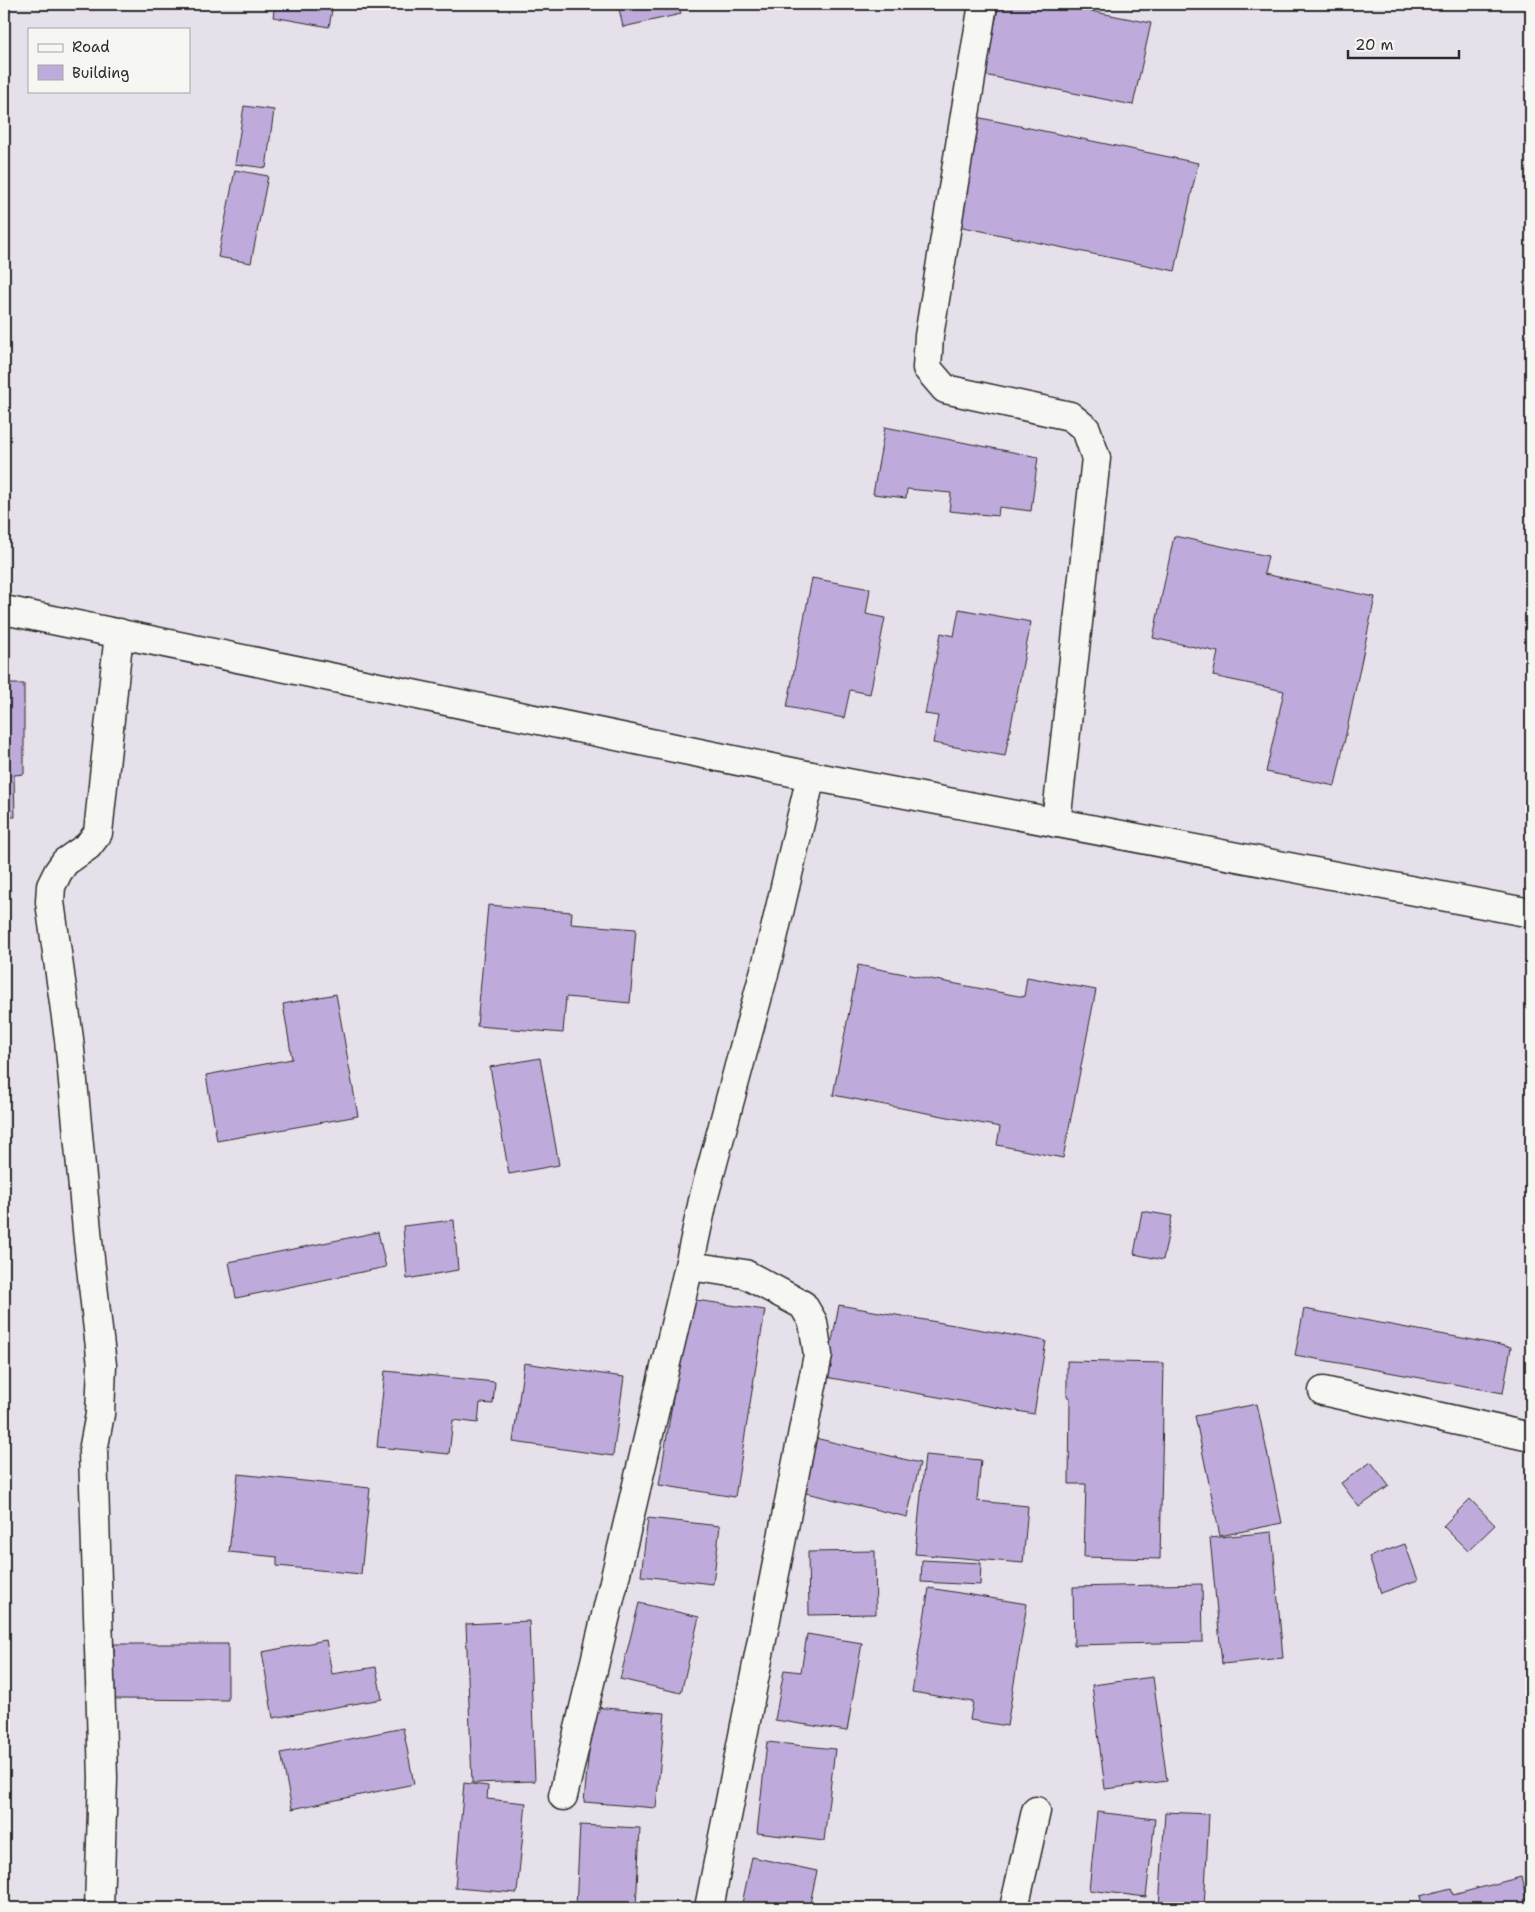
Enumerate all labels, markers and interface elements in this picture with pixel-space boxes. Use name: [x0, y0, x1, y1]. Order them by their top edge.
legend: [28, 28, 190, 92]
scale bar: [1348, 28, 1459, 60]
text: 20 m: [1355, 35, 1394, 55]
text: Road: [72, 37, 110, 57]
text: Building: [72, 63, 129, 83]

